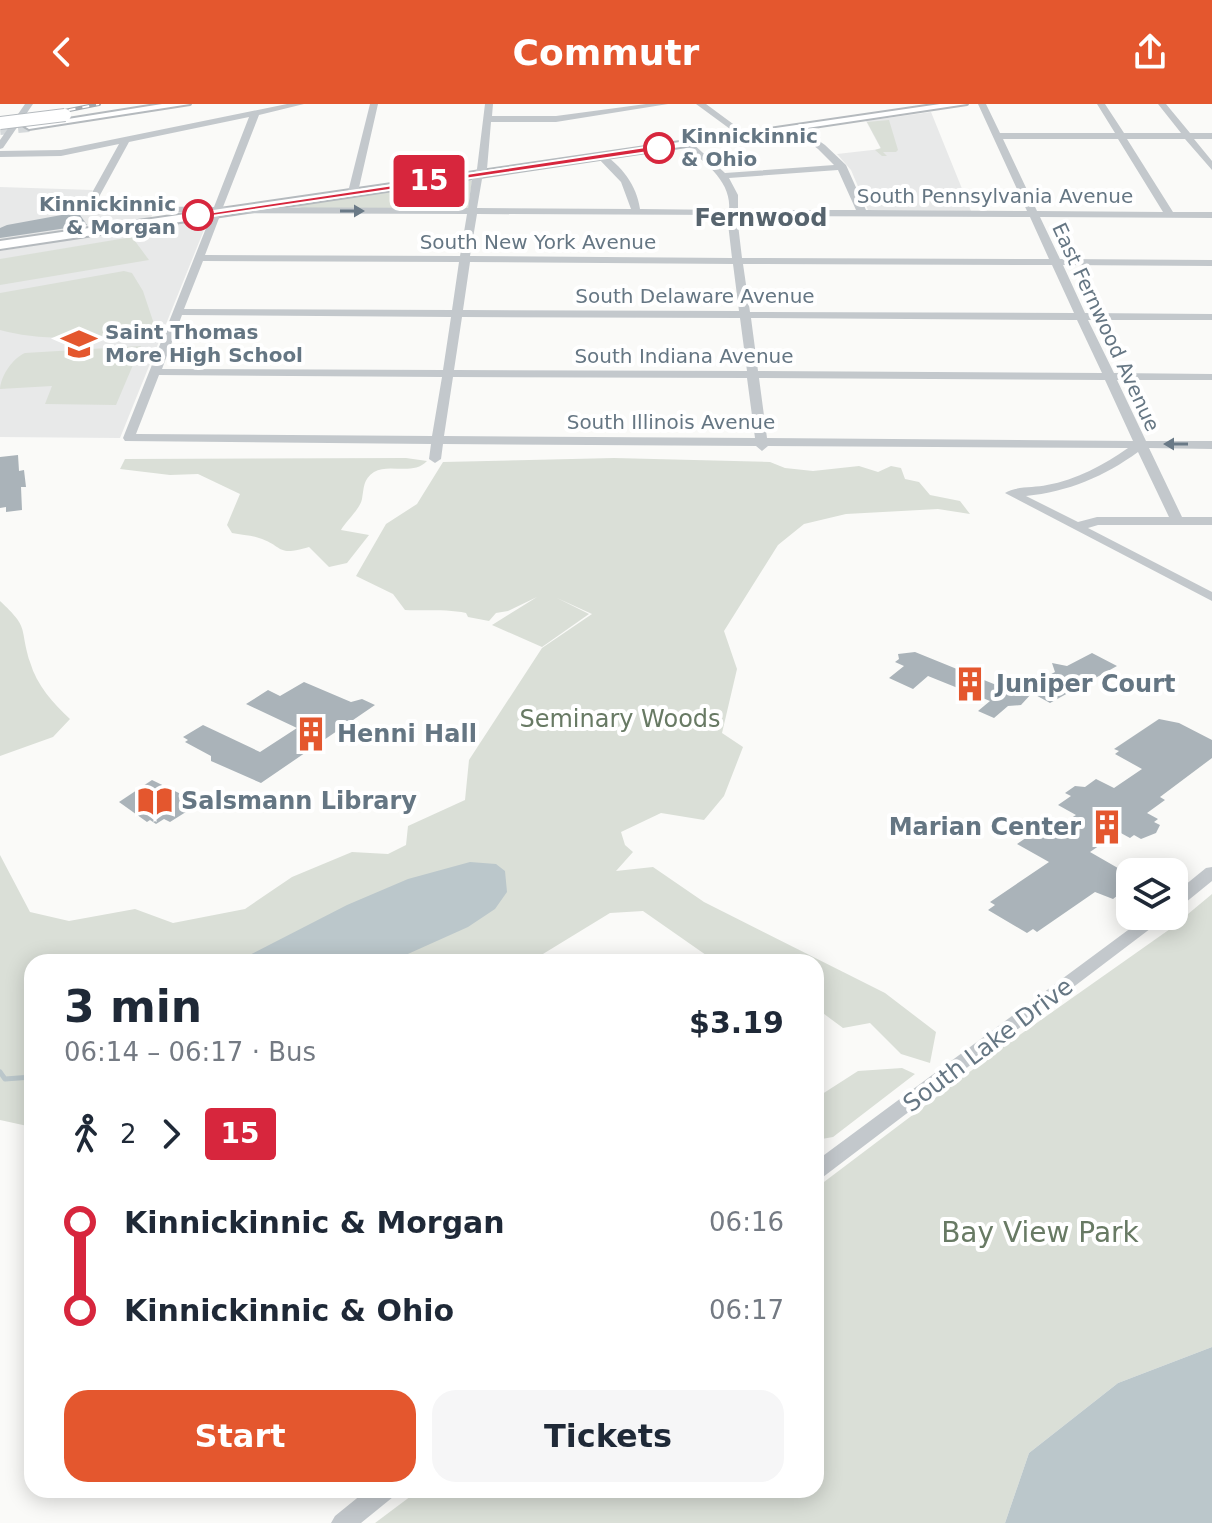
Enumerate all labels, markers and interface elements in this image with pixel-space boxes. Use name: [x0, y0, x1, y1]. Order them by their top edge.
icon: back: [40, 30, 84, 74]
icon: share: [1128, 30, 1172, 74]
text: Commutr: [513, 32, 699, 73]
place label: Kinnickinnic & Ohio: [681, 124, 818, 171]
marker: Kinnickinnic & Ohio: [644, 133, 674, 163]
line badge: 15: [393, 155, 465, 207]
text: 15: [410, 164, 448, 197]
street label: South Pennsylvania Avenue: [857, 184, 1133, 208]
place label: Kinnickinnic & Morgan: [39, 192, 176, 239]
marker: Kinnickinnic & Morgan: [183, 200, 213, 230]
district label: Fernwood: [695, 204, 827, 232]
one-way arrow: [340, 205, 365, 217]
street label: East Fernwood Avenue: [1047, 219, 1165, 435]
street label: South New York Avenue: [420, 230, 656, 254]
street label: South Delaware Avenue: [575, 284, 815, 308]
place label: Saint Thomas More High School: [105, 320, 303, 367]
school or university icon: Saint Thomas More High School: [60, 325, 98, 363]
street label: South Indiana Avenue: [574, 344, 794, 368]
street label: South Illinois Avenue: [567, 410, 775, 434]
one-way arrow: [1163, 438, 1188, 450]
building icon: Juniper Court: [951, 665, 989, 703]
place label: Juniper Court: [994, 670, 1175, 698]
park label: Seminary Woods: [519, 705, 721, 733]
building icon: Henni Hall: [292, 715, 330, 753]
place label: Henni Hall: [337, 720, 477, 748]
library icon: Salsmann Library: [136, 782, 174, 820]
place label: Salsmann Library: [181, 787, 417, 815]
building icon: Marian Center: [1088, 808, 1126, 846]
place label: Marian Center: [889, 813, 1081, 841]
map controls: [1116, 858, 1188, 930]
button: layers: [1116, 858, 1188, 930]
street label: South Lake Drive: [898, 972, 1078, 1118]
text: 3 min: [64, 981, 202, 1032]
text: $3.19: [689, 1005, 784, 1040]
text: 06:14 – 06:17 · Bus: [64, 1037, 316, 1067]
icon: walk: [64, 1112, 108, 1156]
icon: forward: [149, 1112, 193, 1156]
text: 15: [221, 1117, 260, 1150]
text: 2: [120, 1119, 137, 1149]
text: Kinnickinnic & Morgan: [124, 1205, 505, 1240]
text: 06:16: [709, 1207, 784, 1237]
park label: Bay View Park: [941, 1216, 1140, 1249]
text: Kinnickinnic & Ohio: [124, 1293, 454, 1328]
text: 06:17: [709, 1295, 784, 1325]
button: Start: [64, 1390, 416, 1482]
button: Tickets: [432, 1390, 784, 1482]

